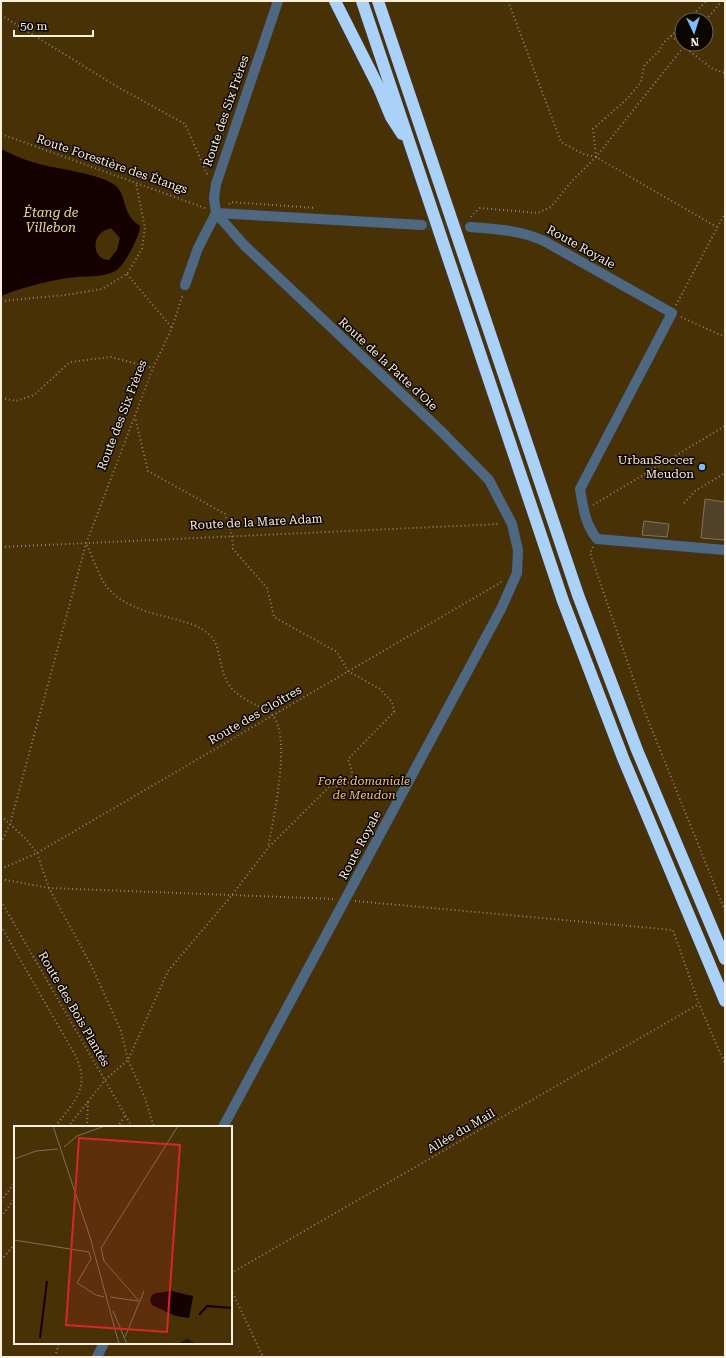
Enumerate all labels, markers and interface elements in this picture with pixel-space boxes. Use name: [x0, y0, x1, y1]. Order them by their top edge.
scale bar: [14, 12, 93, 38]
north arrow: [674, 12, 714, 52]
text: 50 m: [20, 19, 47, 33]
text: N: [689, 35, 699, 48]
street label: Route des Six Frères: [200, 53, 252, 169]
street label: Route Forestière des Étangs: [34, 131, 190, 197]
water label: Étang de Villebon: [23, 204, 79, 235]
street label: Route Royale: [544, 222, 618, 272]
street label: Route de la Patte d'Oie: [336, 315, 441, 414]
street label: Route des Six Frères: [95, 358, 150, 472]
place label: UrbanSoccer Meudon: [618, 453, 694, 481]
marker: UrbanSoccer Meudon: [697, 462, 707, 472]
street label: Route de la Mare Adam: [189, 512, 323, 532]
street label: Route des Cloîtres: [206, 683, 304, 747]
park label: Forêt domaniale de Meudon: [317, 774, 410, 802]
street label: Route Royale: [336, 808, 384, 882]
street label: Route des Bois Plantés: [35, 949, 113, 1069]
street label: Allée du Mail: [425, 1106, 498, 1156]
inset map: [14, 1126, 232, 1344]

